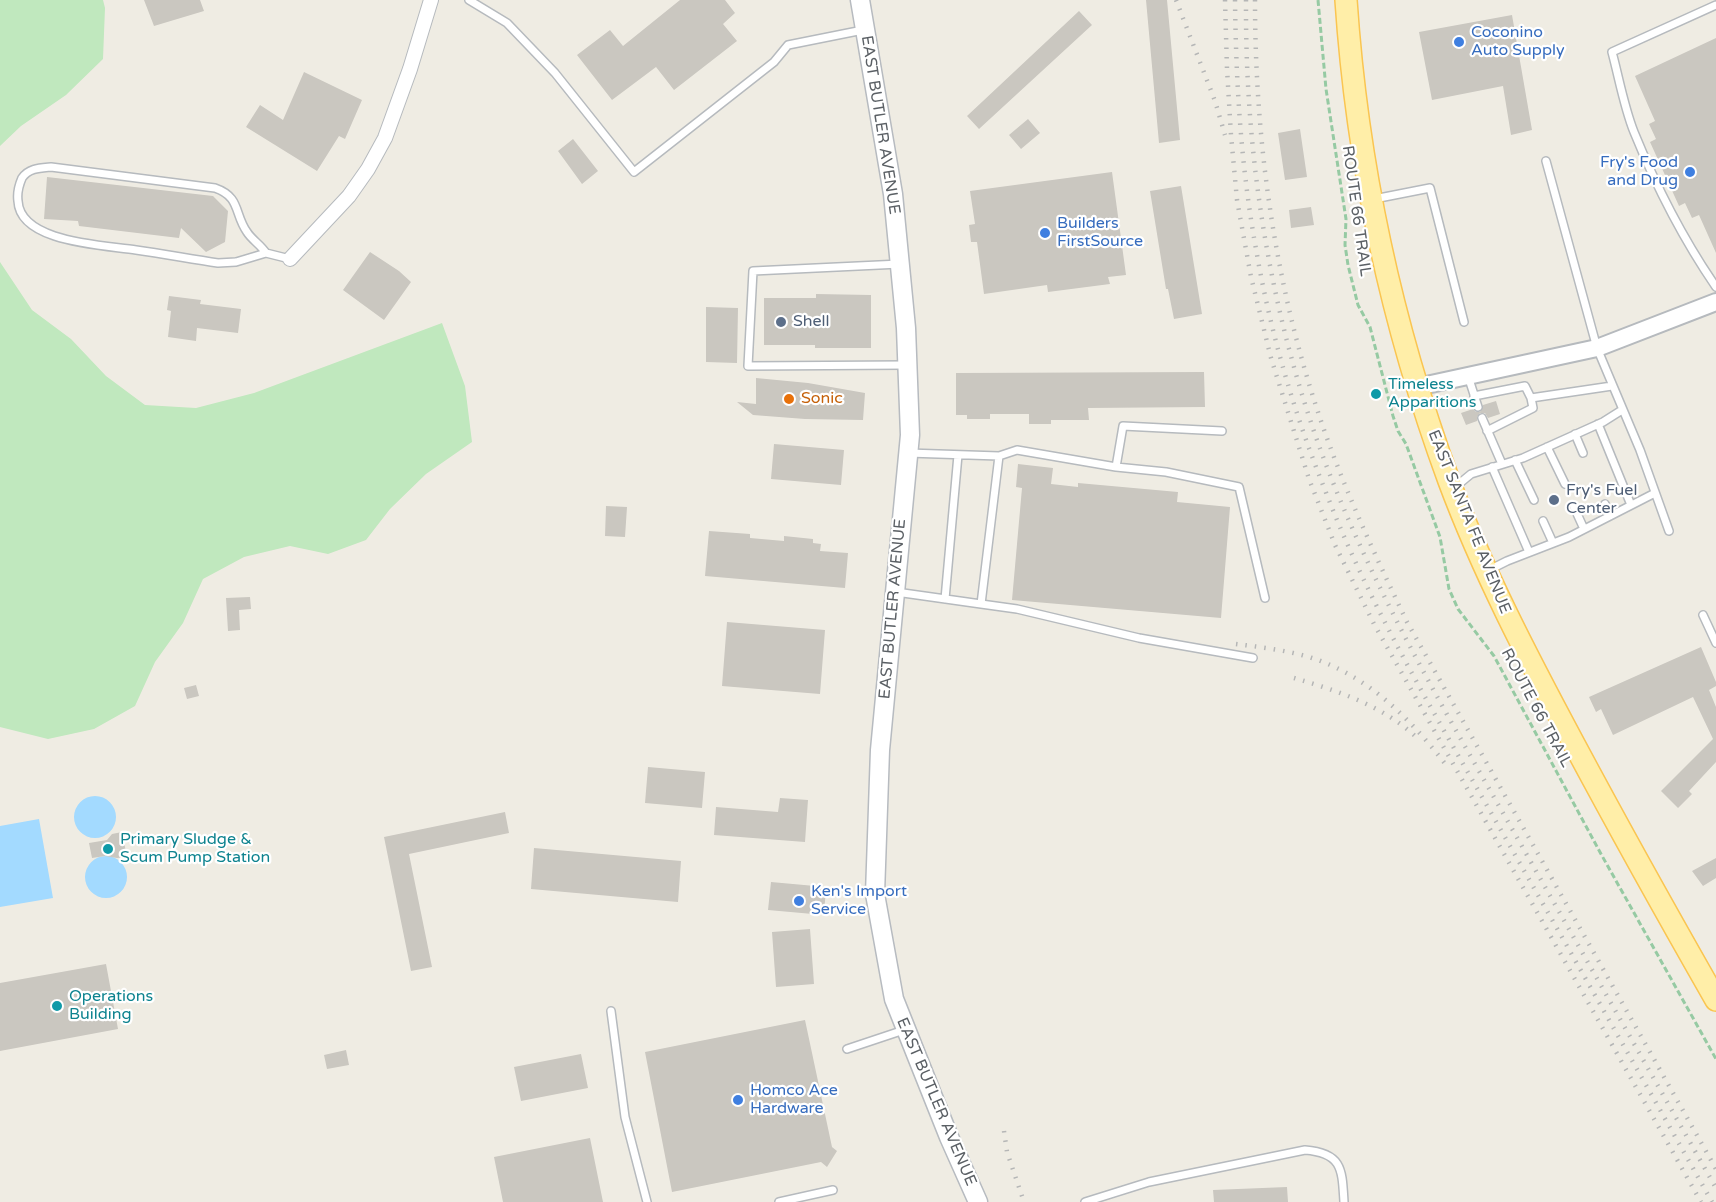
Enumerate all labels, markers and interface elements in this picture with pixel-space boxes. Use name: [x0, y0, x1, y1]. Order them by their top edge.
place label: Coconino Auto Supply: [1471, 23, 1565, 61]
street label: EAST BUTLER AVENUE: [856, 34, 904, 216]
marker: Coconino Auto Supply: [1452, 35, 1466, 49]
street label: ROUTE 66 TRAIL: [1337, 144, 1375, 278]
place label: Fry's Food and Drug: [1600, 153, 1678, 191]
marker: Fry's Food and Drug: [1683, 165, 1697, 179]
place label: Builders FirstSource: [1057, 214, 1143, 252]
marker: Builders FirstSource: [1038, 226, 1052, 240]
place label: Shell: [793, 312, 829, 332]
marker: Shell: [774, 315, 788, 329]
place label: Timeless Apparitions: [1388, 375, 1476, 413]
marker: Timeless Apparitions: [1369, 387, 1383, 401]
place label: Sonic: [801, 389, 843, 409]
marker: Sonic: [782, 392, 796, 406]
street label: EAST SANTA FE AVENUE: [1423, 427, 1515, 617]
place label: Fry's Fuel Center: [1566, 481, 1637, 519]
marker: Fry's Fuel Center: [1547, 493, 1561, 507]
street label: EAST BUTLER AVENUE: [876, 518, 910, 700]
street label: ROUTE 66 TRAIL: [1497, 645, 1575, 771]
place label: Primary Sludge & Scum Pump Station: [120, 830, 270, 868]
marker: Primary Sludge & Scum Pump Station: [101, 842, 115, 856]
place label: Ken's Import Service: [811, 882, 907, 920]
marker: Ken's Import Service: [792, 894, 806, 908]
place label: Operations Building: [69, 987, 153, 1025]
marker: Operations Building: [50, 999, 64, 1013]
street label: EAST BUTLER AVENUE: [892, 1015, 980, 1189]
place label: Homco Ace Hardware: [750, 1081, 838, 1119]
marker: Homco Ace Hardware: [731, 1093, 745, 1107]

